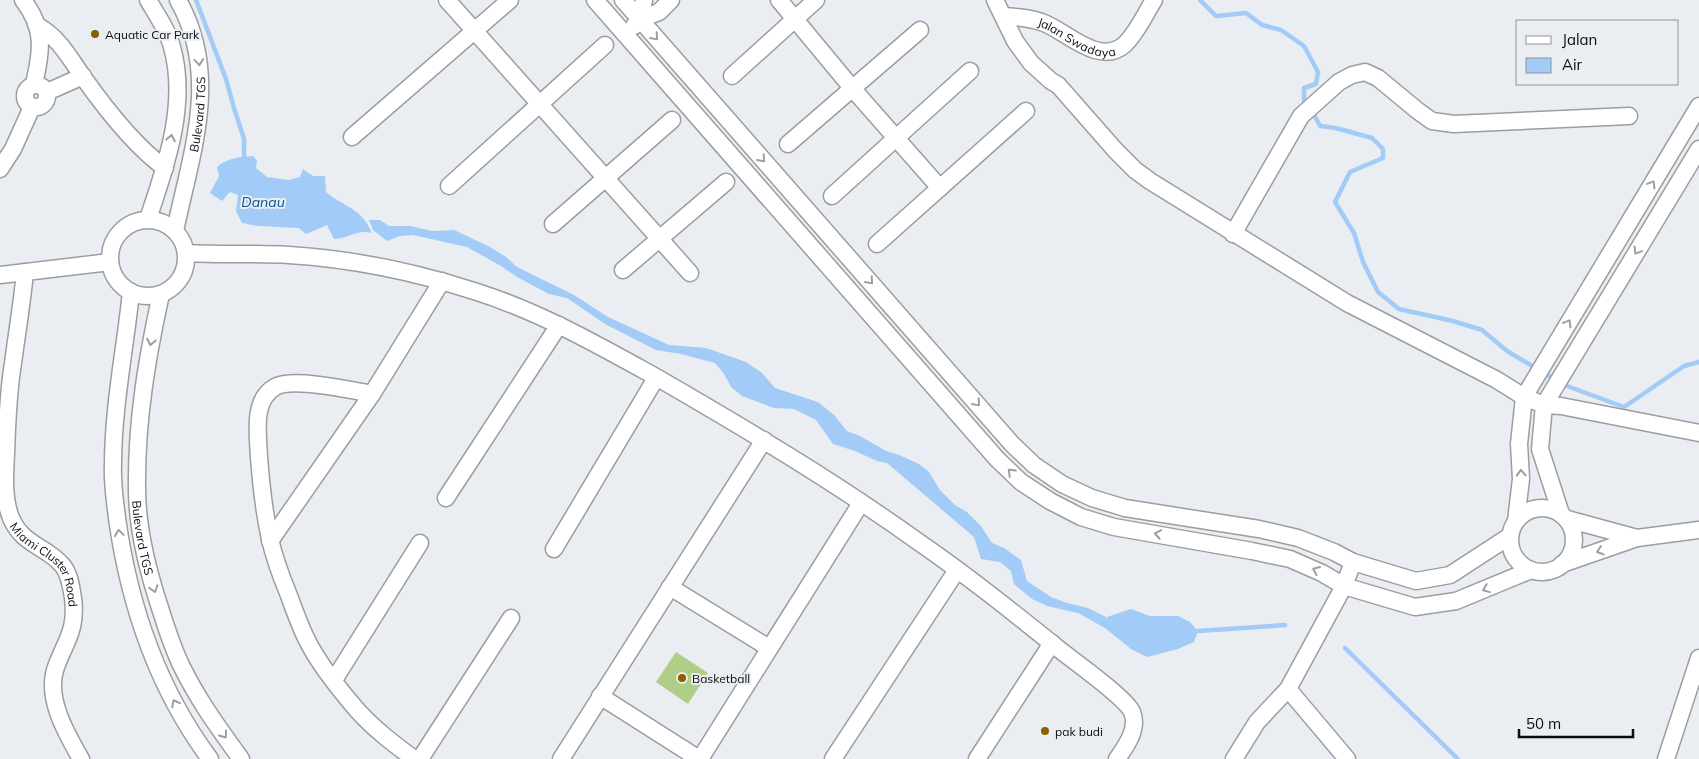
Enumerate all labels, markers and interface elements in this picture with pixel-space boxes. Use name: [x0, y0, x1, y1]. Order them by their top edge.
street label: Jalan Swadaya: [1036, 14, 1117, 59]
legend: [1516, 20, 1679, 85]
place label: Aquatic Car Park: [105, 27, 200, 42]
marker: Aquatic Car Park: [89, 28, 101, 40]
text: Jalan: [1562, 30, 1597, 49]
one-way arrow: [650, 31, 659, 40]
text: Air: [1562, 55, 1583, 74]
one-way arrow: [193, 58, 204, 66]
street label: Bulevard TGS: [185, 76, 208, 153]
one-way arrow: [165, 134, 176, 143]
one-way arrow: [757, 153, 766, 162]
one-way arrow: [1646, 180, 1656, 189]
water label: Danau: [241, 193, 285, 211]
one-way arrow: [1634, 245, 1644, 254]
one-way arrow: [864, 276, 873, 285]
one-way arrow: [1562, 320, 1572, 329]
one-way arrow: [146, 337, 157, 346]
one-way arrow: [971, 398, 980, 407]
one-way arrow: [1008, 469, 1017, 478]
one-way arrow: [1515, 469, 1526, 477]
street label: Bulevard TGS: [130, 500, 157, 577]
street label: Miami Cluster Road: [7, 519, 81, 607]
one-way arrow: [115, 528, 125, 537]
one-way arrow: [1153, 530, 1162, 540]
one-way arrow: [1596, 545, 1604, 555]
one-way arrow: [1312, 566, 1321, 577]
one-way arrow: [1482, 582, 1491, 593]
one-way arrow: [148, 585, 159, 594]
place label: Basketball: [692, 671, 750, 686]
marker: Basketball: [676, 672, 688, 684]
one-way arrow: [171, 699, 181, 708]
scale bar: [1519, 706, 1633, 738]
text: 50 m: [1526, 714, 1561, 733]
place label: pak budi: [1055, 724, 1103, 739]
marker: pak budi: [1039, 725, 1051, 737]
one-way arrow: [218, 729, 226, 738]

